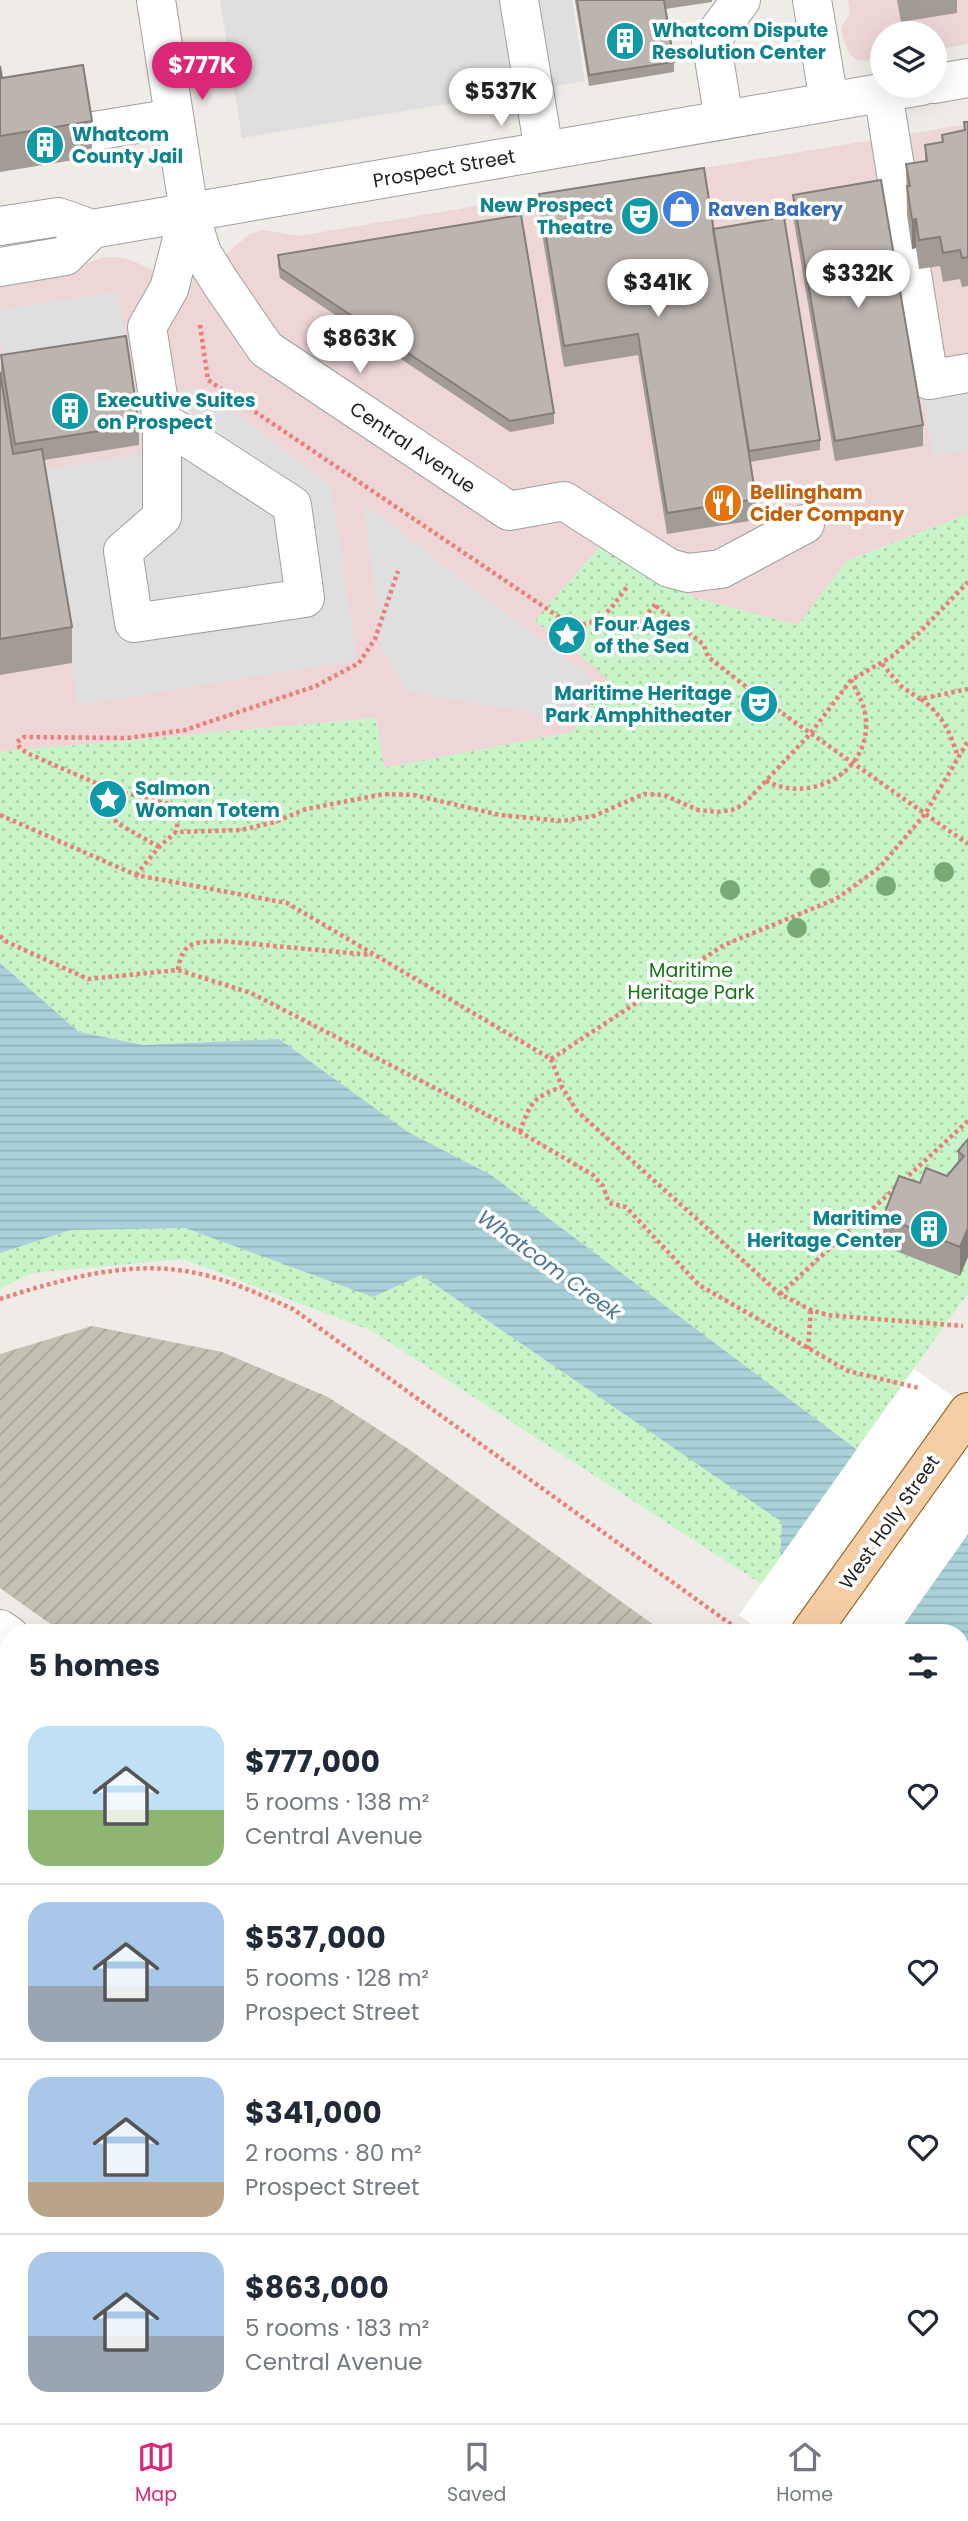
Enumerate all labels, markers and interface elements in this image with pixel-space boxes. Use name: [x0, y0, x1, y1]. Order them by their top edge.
place label: Whatcom Dispute Resolution Center: [652, 17, 829, 66]
building icon: Whatcom Dispute Resolution Center: [604, 20, 646, 62]
map controls: [870, 21, 947, 98]
button: layers: [870, 21, 947, 98]
pin: $777K: [153, 42, 251, 102]
text: $777K: [168, 49, 236, 81]
pin: $537K: [452, 68, 550, 128]
text: $537K: [465, 75, 537, 107]
place label: Whatcom County Jail: [72, 121, 183, 170]
building icon: Whatcom County Jail: [24, 124, 66, 166]
street label: Prospect Street: [371, 143, 517, 194]
shop icon: Raven Bakery: [660, 188, 702, 230]
place label: New Prospect Theatre: [480, 192, 613, 241]
theatre icon: New Prospect Theatre: [619, 195, 661, 237]
place label: Raven Bakery: [708, 196, 844, 223]
pin: $332K: [809, 250, 907, 310]
text: $332K: [822, 257, 894, 289]
pin: $341K: [609, 260, 707, 319]
text: $341K: [623, 266, 693, 298]
pin: $863K: [311, 316, 409, 375]
text: $863K: [323, 322, 397, 354]
place label: Executive Suites on Prospect: [97, 387, 256, 436]
building icon: Executive Suites on Prospect: [49, 390, 91, 432]
street label: Central Avenue: [344, 395, 481, 500]
place label: Bellingham Cider Company: [750, 479, 905, 528]
restaurant icon: Bellingham Cider Company: [702, 482, 744, 524]
place label: Four Ages of the Sea: [594, 611, 691, 660]
place icon: Four Ages of the Sea: [546, 614, 588, 656]
place label: Maritime Heritage Park Amphitheater: [545, 680, 732, 729]
theatre icon: Maritime Heritage Park Amphitheater: [738, 683, 780, 725]
place label: Salmon Woman Totem: [135, 775, 280, 824]
place icon: Salmon Woman Totem: [87, 778, 129, 820]
park label: Maritime Heritage Park: [628, 957, 755, 1006]
water label: Whatcom Creek: [472, 1203, 628, 1327]
place label: Maritime Heritage Center: [747, 1205, 902, 1254]
building icon: Maritime Heritage Center: [908, 1208, 950, 1250]
street label: West Holly Street: [833, 1450, 946, 1595]
text: 5 homes: [28, 1644, 160, 1687]
icon: filters: [904, 1647, 942, 1685]
text: $777,000: [245, 1740, 380, 1783]
icon: home: [84, 1754, 168, 1838]
icon: heart: [904, 1777, 942, 1815]
text: 5 rooms · 138 m²: [245, 1786, 429, 1818]
text: Central Avenue: [245, 1820, 422, 1852]
text: $537,000: [245, 1916, 386, 1959]
icon: home: [84, 1930, 168, 2014]
icon: heart: [904, 1953, 942, 1991]
text: 5 rooms · 128 m²: [245, 1962, 429, 1994]
text: Prospect Street: [245, 1996, 419, 2028]
text: $341,000: [245, 2091, 382, 2134]
icon: home: [84, 2105, 168, 2189]
icon: heart: [904, 2128, 942, 2166]
text: 2 rooms · 80 m²: [245, 2137, 422, 2169]
text: Prospect Street: [245, 2171, 419, 2203]
text: $863,000: [245, 2266, 389, 2309]
icon: home: [84, 2280, 168, 2364]
icon: heart: [904, 2303, 942, 2341]
text: 5 rooms · 183 m²: [245, 2312, 429, 2344]
text: Central Avenue: [245, 2346, 422, 2378]
tab: Map: [135, 2438, 177, 2509]
tab: Saved: [447, 2438, 506, 2509]
tab: Home: [776, 2438, 833, 2509]

